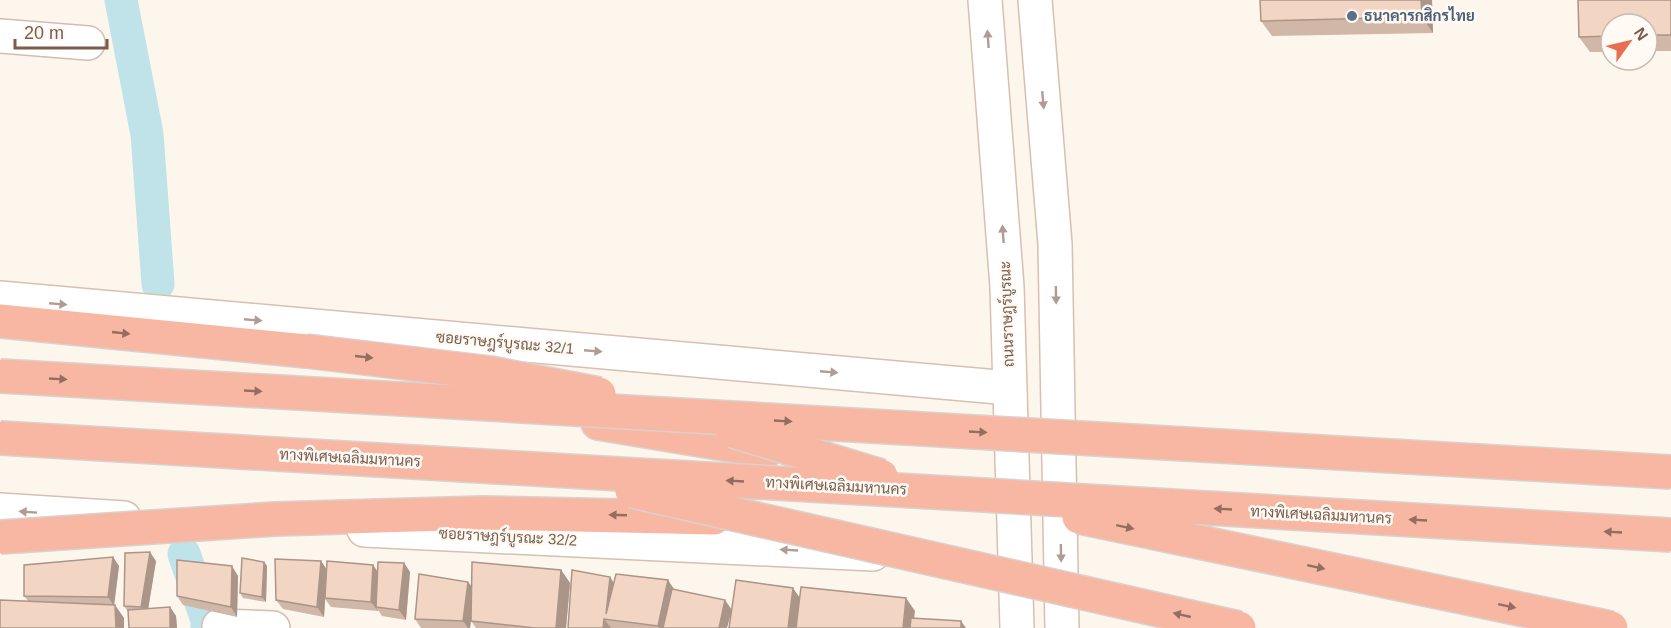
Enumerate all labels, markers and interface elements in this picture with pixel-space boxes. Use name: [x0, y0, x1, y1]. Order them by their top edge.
place label: ธนาคารกสิกรไทย: [1364, 6, 1475, 24]
marker: ธนาคารกสิกรไทย: [1345, 9, 1359, 23]
scale bar: [15, 12, 106, 50]
north arrow: [1599, 12, 1659, 72]
text: 20 m: [24, 23, 64, 43]
text: N: [1631, 24, 1651, 43]
one-way arrow: [983, 30, 993, 49]
one-way arrow: [1038, 91, 1048, 110]
one-way arrow: [998, 224, 1008, 243]
street label: ถนนราษฎร์บูรณะ: [995, 260, 1019, 368]
one-way arrow: [1051, 285, 1061, 304]
one-way arrow: [49, 299, 68, 308]
one-way arrow: [243, 316, 262, 325]
street label: ซอยราษฎร์บูรณะ 32/1: [435, 327, 575, 359]
one-way arrow: [111, 328, 130, 338]
one-way arrow: [584, 346, 603, 356]
one-way arrow: [355, 352, 374, 361]
one-way arrow: [820, 367, 839, 377]
one-way arrow: [49, 375, 68, 384]
one-way arrow: [244, 386, 263, 395]
one-way arrow: [774, 417, 793, 426]
one-way arrow: [968, 428, 987, 437]
street label: ทางพิเศษเฉลิมมหานคร: [279, 445, 421, 470]
street label: ทางพิเศษเฉลิมมหานคร: [765, 473, 907, 498]
one-way arrow: [726, 476, 745, 485]
street label: ทางพิเศษเฉลิมมหานคร: [1250, 502, 1392, 527]
one-way arrow: [1214, 504, 1233, 514]
one-way arrow: [19, 507, 38, 516]
one-way arrow: [609, 510, 628, 519]
one-way arrow: [1408, 516, 1427, 525]
street label: ซอยราษฎร์บูรณะ 32/2: [438, 523, 578, 551]
one-way arrow: [1116, 523, 1135, 532]
one-way arrow: [1603, 527, 1622, 536]
one-way arrow: [1056, 543, 1066, 562]
one-way arrow: [780, 546, 799, 555]
one-way arrow: [1307, 562, 1325, 572]
one-way arrow: [1497, 602, 1516, 611]
one-way arrow: [1172, 610, 1191, 619]

